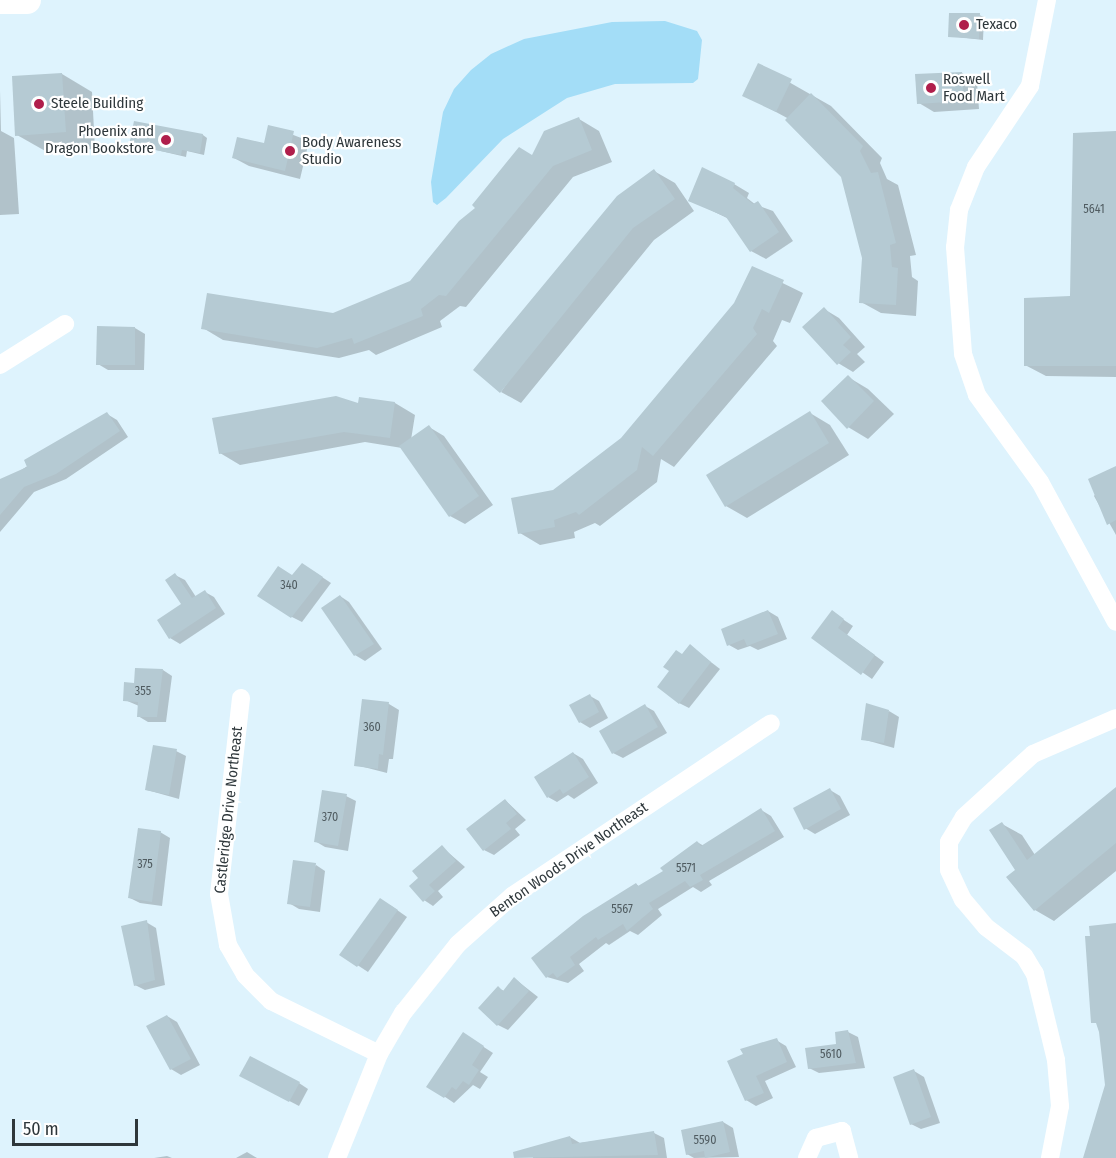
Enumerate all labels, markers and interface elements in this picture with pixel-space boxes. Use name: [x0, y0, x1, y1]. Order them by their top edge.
place label: Texaco: [976, 16, 1017, 34]
marker: Texaco: [957, 18, 971, 32]
place label: Roswell Food Mart: [943, 70, 1005, 105]
marker: Roswell Food Mart: [924, 81, 938, 95]
place label: Steele Building: [51, 95, 143, 113]
marker: Steele Building: [32, 97, 46, 111]
place label: Phoenix and Dragon Bookstore: [45, 122, 154, 157]
marker: Phoenix and Dragon Bookstore: [159, 133, 173, 147]
place label: Body Awareness Studio: [302, 133, 401, 168]
marker: Body Awareness Studio: [283, 144, 297, 158]
house number: 5641: [1083, 203, 1105, 217]
house number: 340: [280, 579, 298, 593]
house number: 355: [135, 685, 151, 699]
house number: 360: [363, 721, 381, 735]
street label: Castleridge Drive Northeast: [211, 725, 247, 895]
street label: Benton Woods Drive Northeast: [487, 799, 651, 921]
house number: 370: [322, 811, 338, 825]
house number: 375: [137, 858, 153, 872]
house number: 5571: [676, 862, 696, 876]
house number: 5567: [611, 903, 633, 917]
house number: 5610: [820, 1048, 842, 1062]
scale bar: [15, 1107, 141, 1145]
text: 50 m: [23, 1118, 59, 1140]
house number: 5590: [694, 1134, 716, 1148]

